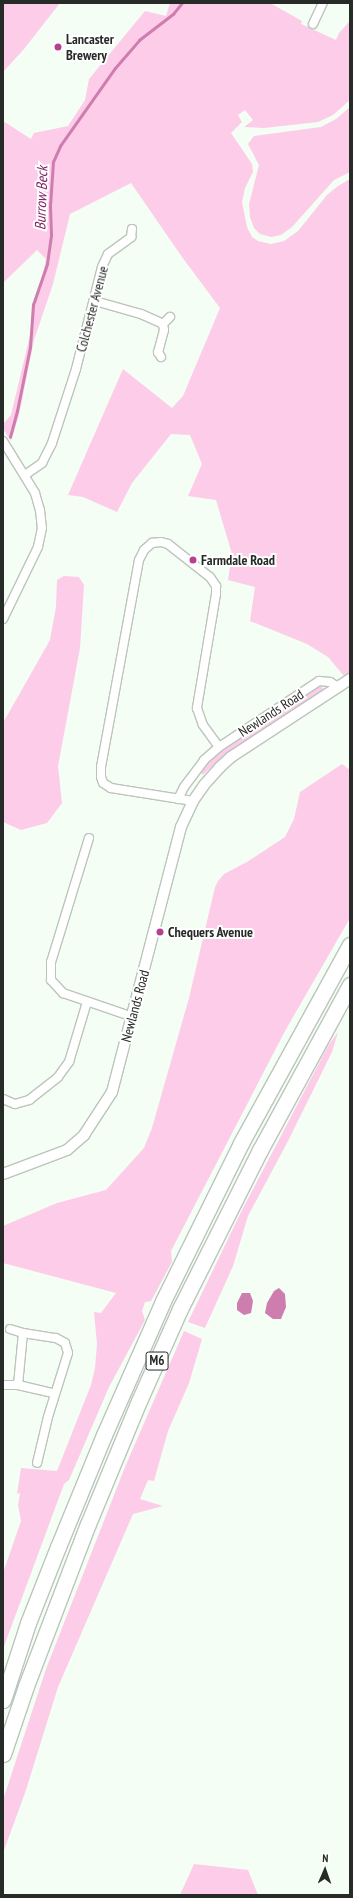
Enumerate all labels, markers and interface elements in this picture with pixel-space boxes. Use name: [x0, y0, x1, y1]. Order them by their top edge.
place label: Lancaster Brewery: [66, 31, 114, 64]
marker: Lancaster Brewery: [53, 42, 63, 52]
water label: Burrow Beck: [31, 165, 51, 231]
street label: Colchester Avenue: [72, 264, 112, 354]
place label: Farmdale Road: [201, 552, 275, 568]
marker: Farmdale Road: [188, 555, 198, 565]
street label: Newlands Road: [235, 686, 307, 740]
place label: Chequers Avenue: [168, 924, 253, 940]
marker: Chequers Avenue: [155, 927, 165, 937]
street label: Newlands Road: [117, 968, 153, 1044]
road number: M6: [145, 1350, 169, 1372]
north arrow: [305, 1850, 345, 1890]
text: N: [322, 1851, 329, 1865]

